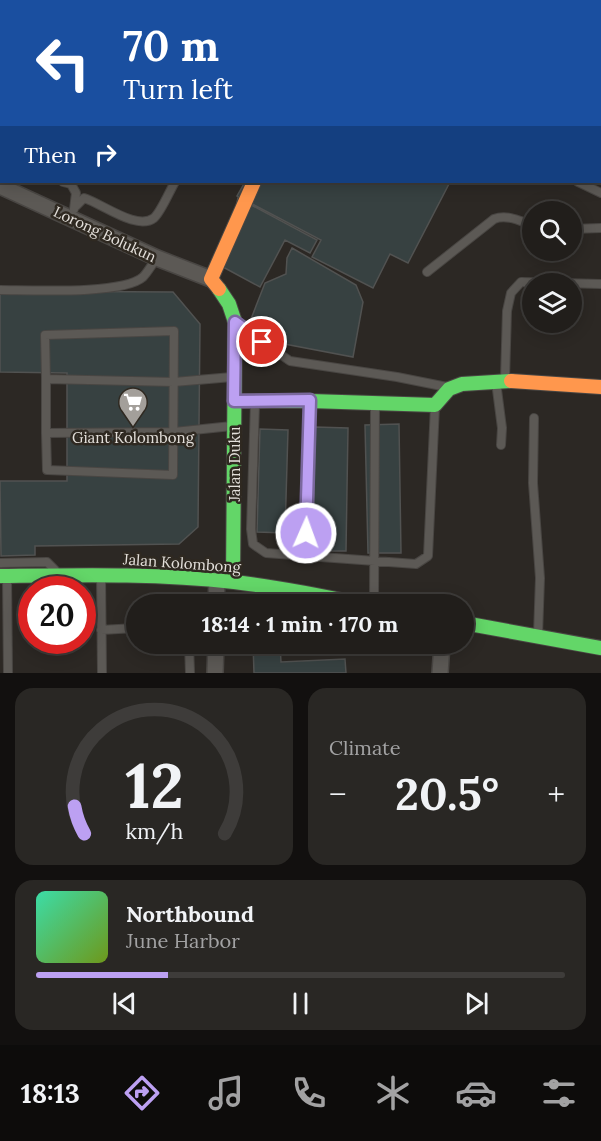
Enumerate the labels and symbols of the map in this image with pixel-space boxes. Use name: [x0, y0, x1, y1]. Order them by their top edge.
street label: Lorong Bolukun: [51, 202, 159, 266]
pin: [236, 316, 287, 367]
supermarket icon: Giant Kolombong: [117, 386, 149, 428]
street label: Jalan Duku: [225, 426, 244, 503]
place label: Giant Kolombong: [72, 428, 195, 447]
position arrow: [274, 501, 338, 565]
street label: Jalan Kolombong: [122, 549, 242, 577]
speed limit sign: 20: [18, 576, 96, 654]

